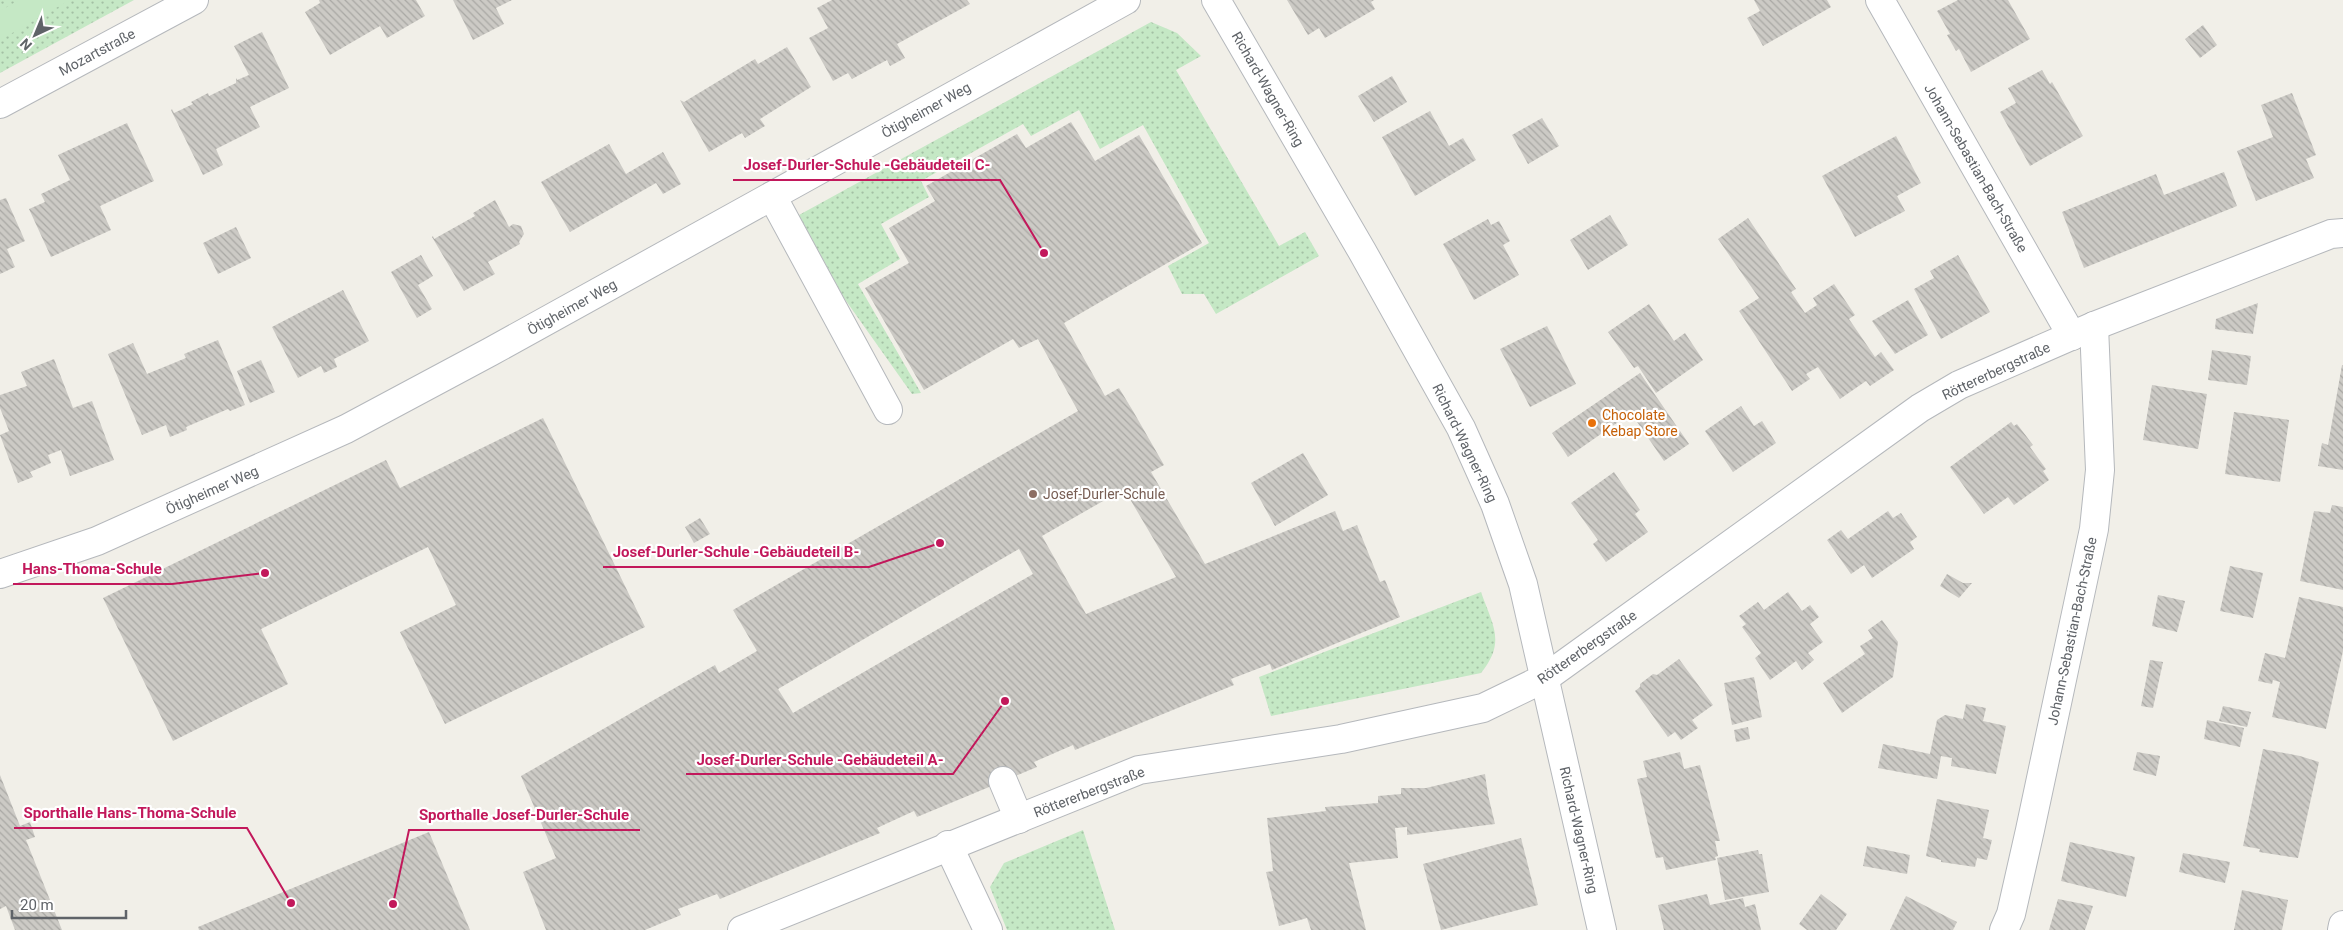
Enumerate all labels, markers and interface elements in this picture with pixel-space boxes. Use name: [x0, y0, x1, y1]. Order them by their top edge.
north arrow: [10, 10, 60, 60]
street label: Mozartstraße: [56, 25, 138, 79]
street label: Richard-Wagner-Ring: [1229, 29, 1307, 149]
text: N: [17, 35, 35, 54]
street label: Ötigheimer Weg: [879, 79, 973, 141]
street label: Johann-Sebastian-Bach-Straße: [1921, 81, 2031, 255]
callout: Josef-Durler-Schule -Gebäudeteil C-: [733, 150, 1000, 180]
text: Josef-Durler-Schule -Gebäudeteil C-: [744, 156, 990, 174]
street label: Ötigheimer Weg: [525, 276, 619, 338]
street label: Röttererbergstraße: [1939, 339, 2053, 403]
street label: Richard-Wagner-Ring: [1429, 381, 1501, 505]
place label: Chocolate Kebap Store: [1602, 407, 1678, 439]
marker: Chocolate Kebap Store: [1586, 417, 1598, 429]
street label: Ötigheimer Weg: [163, 462, 261, 518]
place label: Josef-Durler-Schule: [1043, 486, 1165, 502]
marker: Josef-Durler-Schule: [1027, 488, 1039, 500]
street label: Johann-Sebastian-Bach-Straße: [2044, 535, 2100, 727]
callout: Josef-Durler-Schule -Gebäudeteil B-: [603, 537, 869, 567]
text: Josef-Durler-Schule -Gebäudeteil B-: [613, 543, 859, 561]
callout: Hans-Thoma-Schule: [13, 554, 172, 584]
text: Hans-Thoma-Schule: [22, 560, 162, 578]
street label: Röttererbergstraße: [1534, 607, 1640, 687]
callout: Josef-Durler-Schule -Gebäudeteil A-: [686, 744, 953, 774]
text: Josef-Durler-Schule -Gebäudeteil A-: [696, 751, 944, 769]
street label: Röttererbergstraße: [1031, 763, 1147, 821]
street label: Richard-Wagner-Ring: [1557, 765, 1601, 895]
callout: Sporthalle Hans-Thoma-Schule: [14, 798, 247, 828]
callout: Sporthalle Josef-Durler-Schule: [409, 800, 640, 830]
text: Sporthalle Hans-Thoma-Schule: [24, 804, 236, 822]
text: Sporthalle Josef-Durler-Schule: [419, 806, 629, 824]
scale bar: [12, 888, 126, 920]
text: 20 m: [20, 896, 54, 914]

